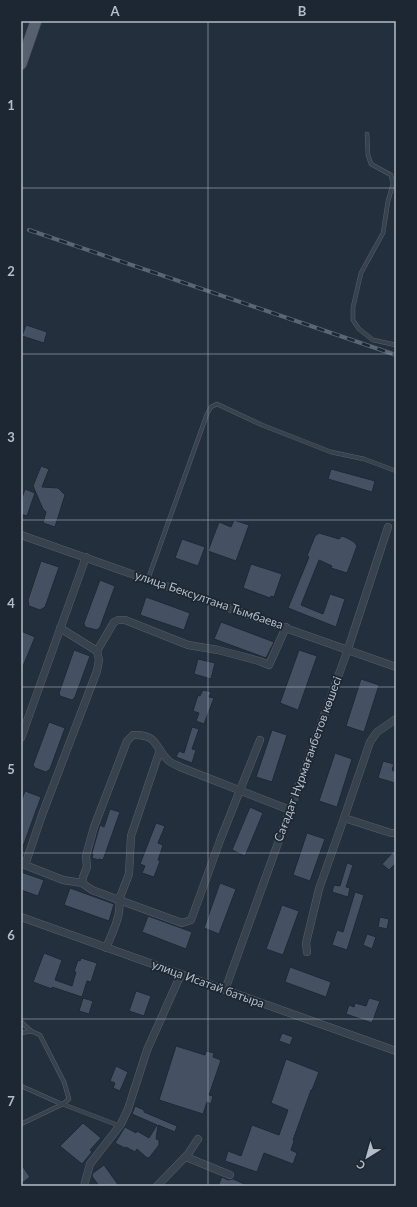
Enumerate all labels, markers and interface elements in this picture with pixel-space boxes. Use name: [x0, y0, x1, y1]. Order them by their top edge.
text: A: [109, 3, 120, 19]
text: B: [298, 3, 307, 19]
text: 1: [7, 97, 15, 113]
text: 2: [7, 263, 15, 279]
text: 3: [7, 429, 15, 445]
street label: улица Бексултана Тымбаева: [133, 567, 285, 632]
text: 4: [7, 595, 15, 611]
street label: Сағадат Нұрмағанбетов көшесі: [271, 674, 345, 844]
text: 5: [7, 761, 15, 777]
text: 6: [7, 927, 15, 943]
street label: улица Исатай батыра: [150, 956, 266, 1011]
text: 7: [7, 1093, 15, 1109]
north arrow: [347, 1137, 387, 1177]
text: С: [353, 1158, 368, 1173]

